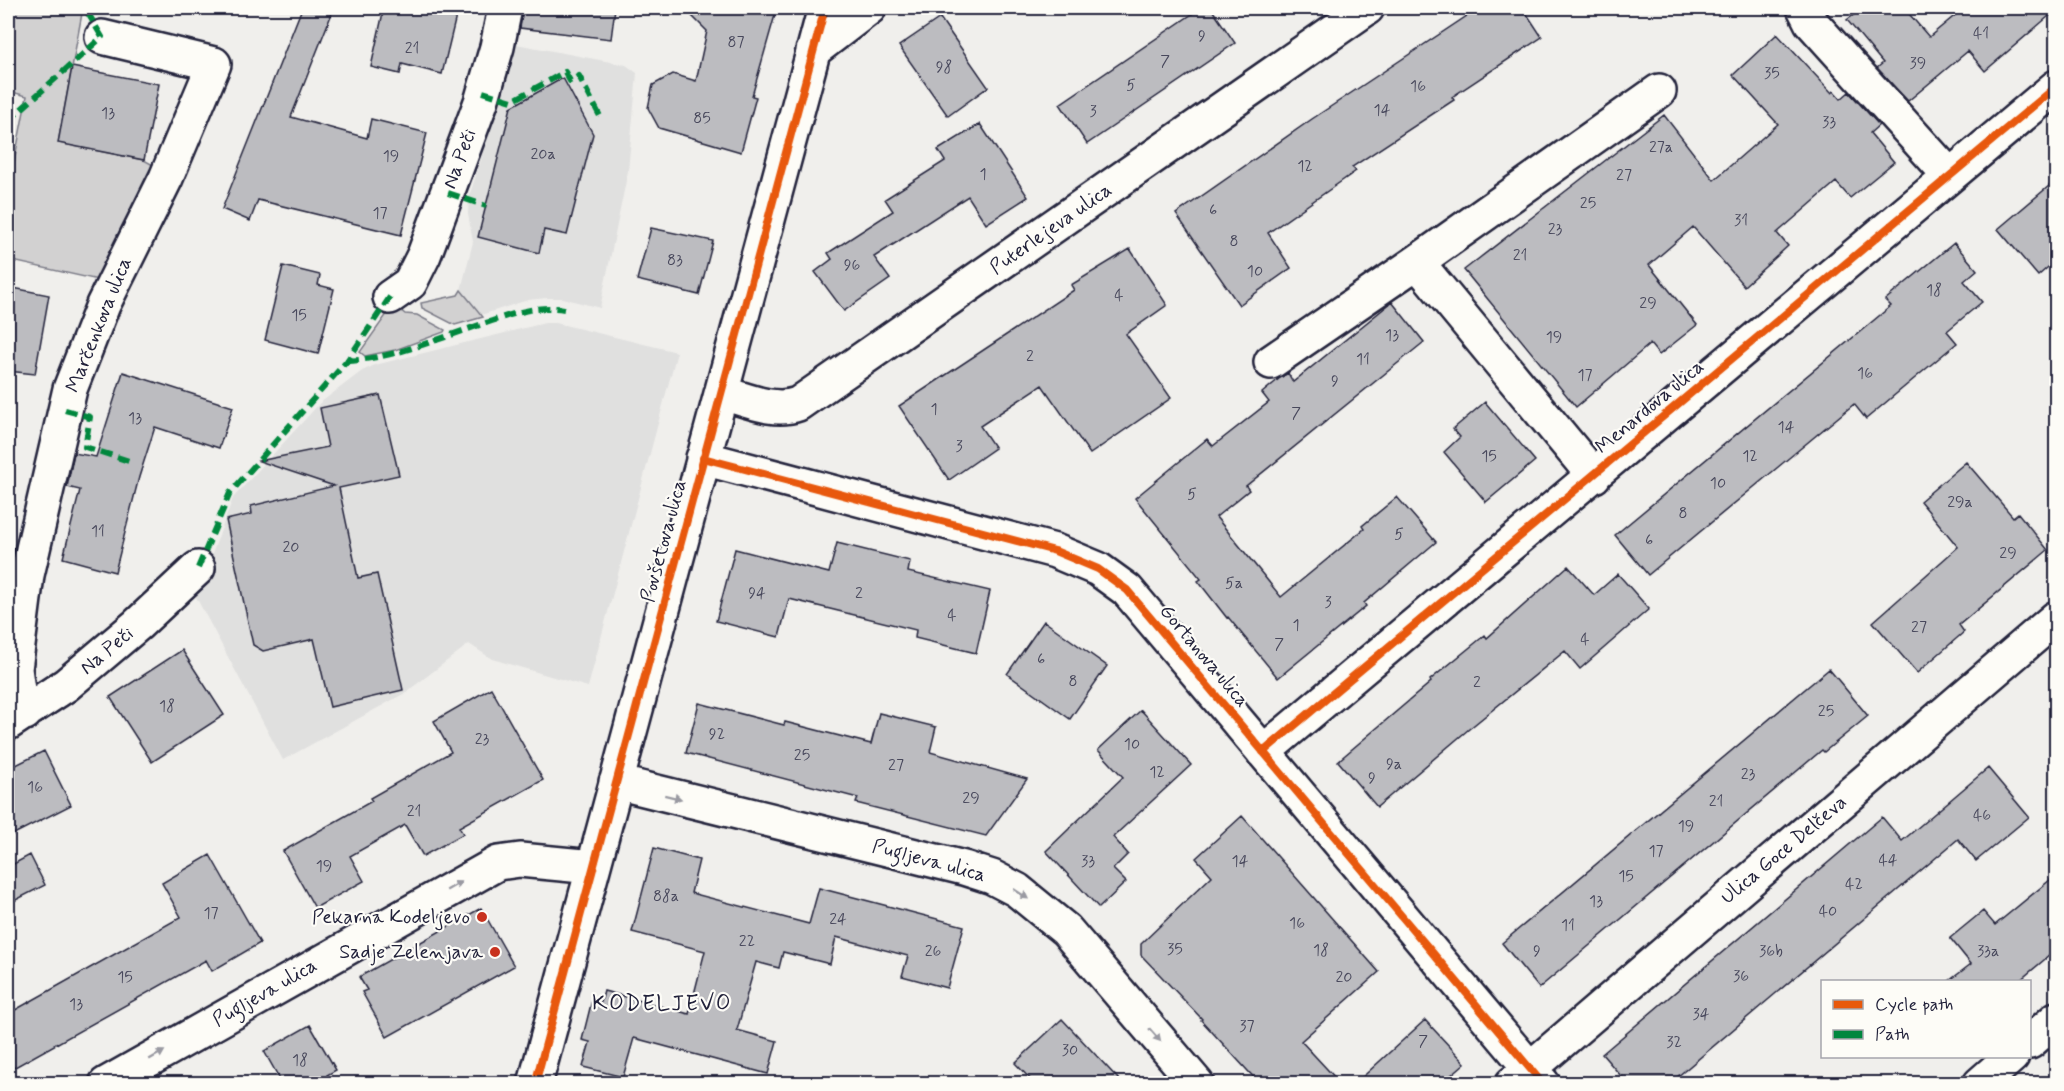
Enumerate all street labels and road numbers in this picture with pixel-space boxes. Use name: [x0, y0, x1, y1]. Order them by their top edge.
street label: Na Peči: [437, 125, 483, 193]
street label: Puterlejeva ulica: [985, 177, 1117, 281]
street label: Marčenkova ulica: [60, 253, 138, 397]
street label: Menardova ulica: [1590, 353, 1710, 461]
street label: Povšetova ulica: [635, 477, 693, 605]
street label: Gortanova ulica: [1153, 599, 1255, 713]
street label: Na Peči: [75, 621, 139, 681]
street label: Ulica Goce Delčeva: [1715, 789, 1853, 911]
street label: Pugljeva ulica: [869, 833, 989, 891]
street label: Pugljeva ulica: [208, 952, 323, 1036]

